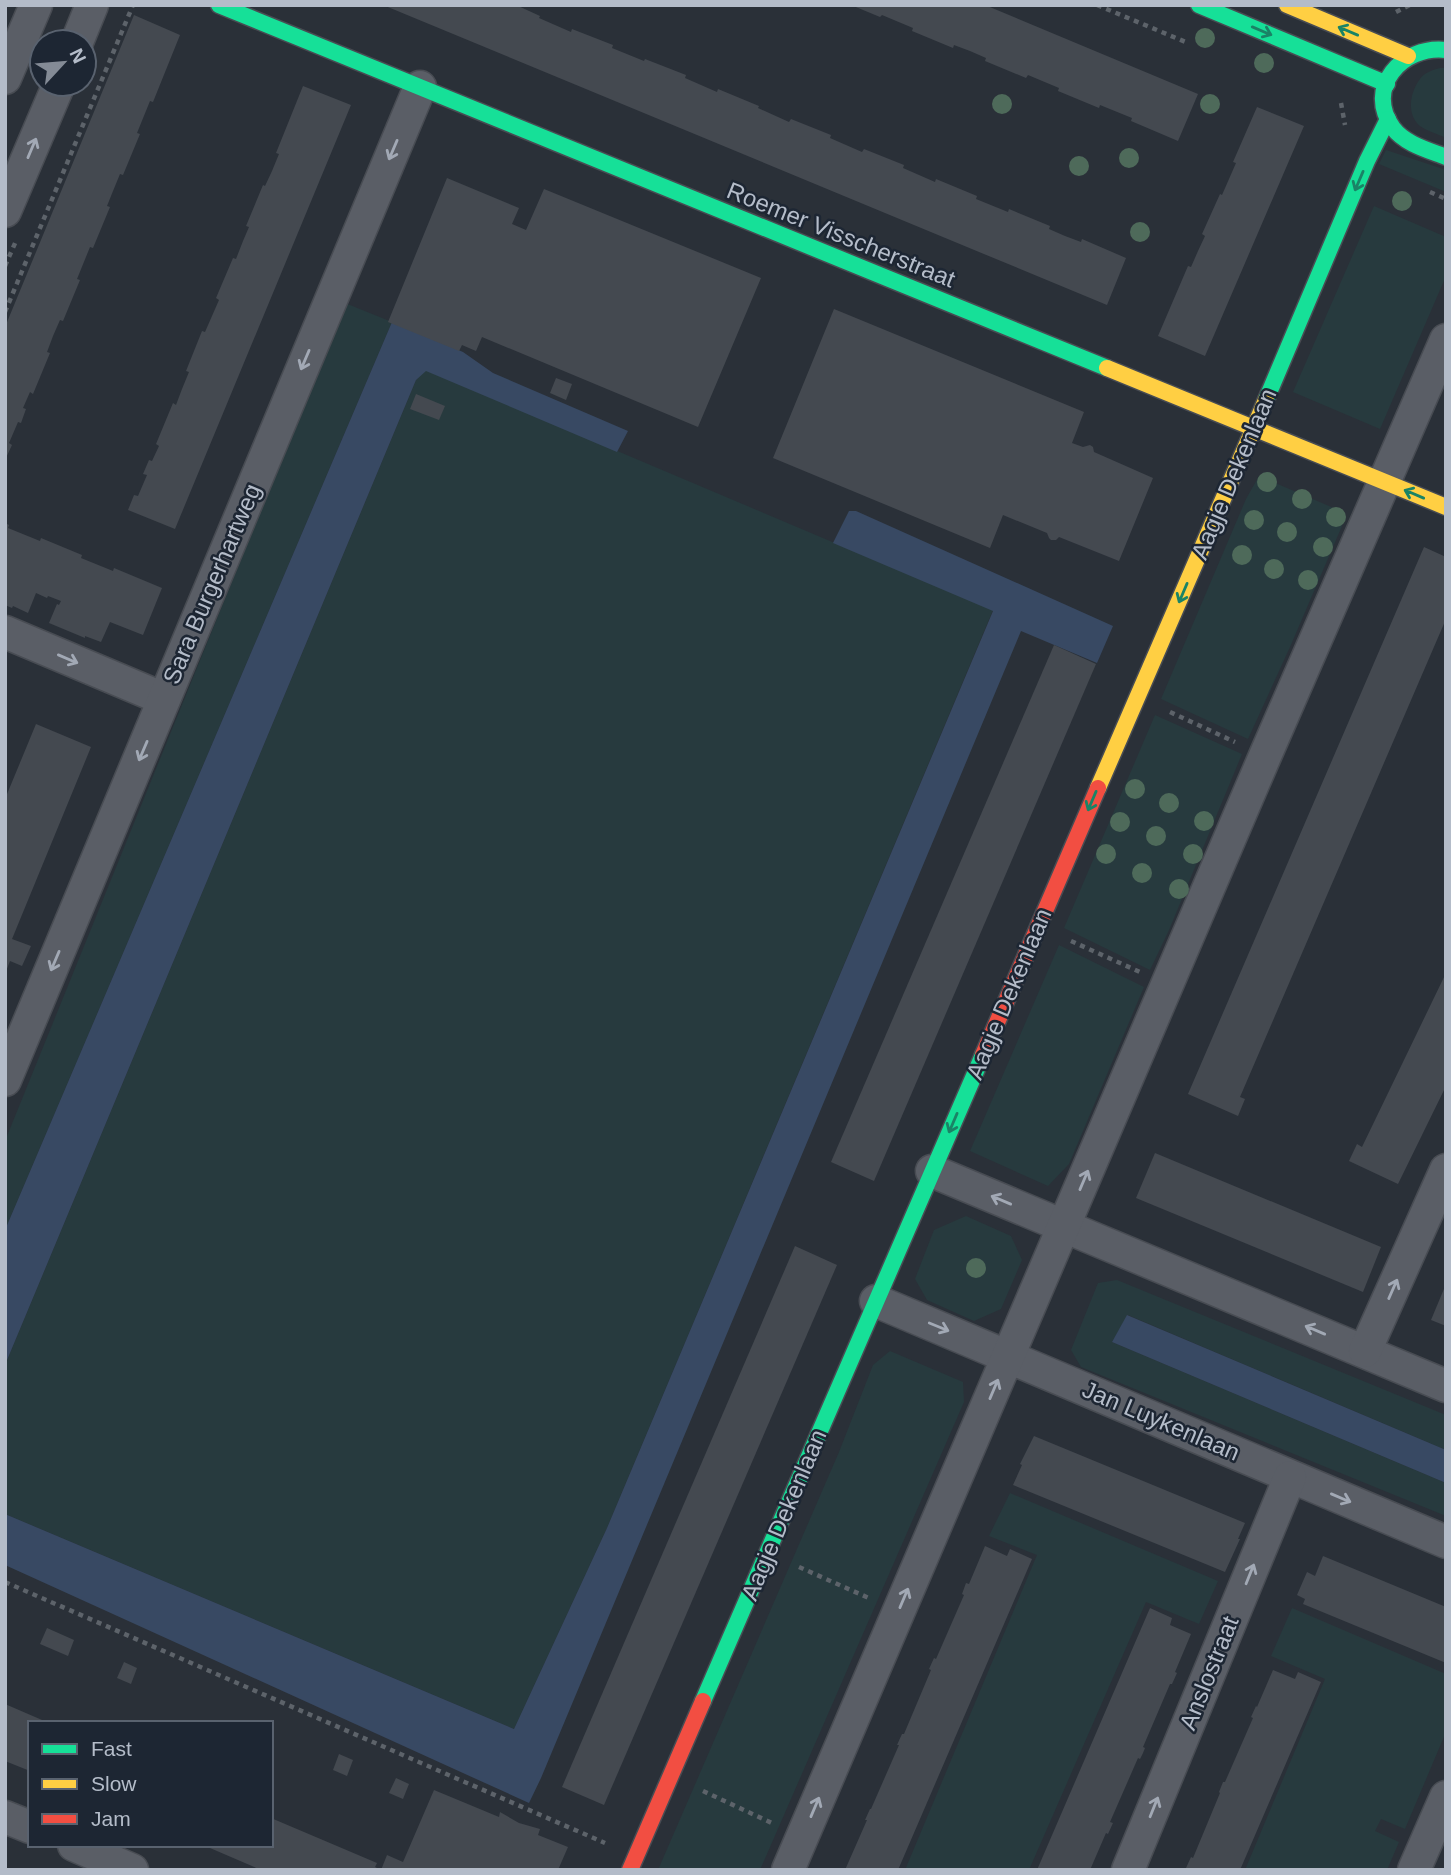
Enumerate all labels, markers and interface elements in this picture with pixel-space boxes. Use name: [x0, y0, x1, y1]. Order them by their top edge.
one-way arrow: [1337, 24, 1359, 37]
one-way arrow: [1251, 26, 1272, 39]
north arrow: [28, 28, 98, 98]
text: N: [65, 45, 90, 67]
one-way arrow: [26, 138, 39, 159]
one-way arrow: [386, 139, 399, 160]
one-way arrow: [1352, 170, 1365, 191]
street label: Roemer Visscherstraat: [723, 176, 959, 293]
one-way arrow: [298, 348, 311, 370]
street label: Aagje Dekenlaan: [1185, 384, 1282, 563]
street label: Sara Burgerhartweg: [157, 480, 266, 688]
one-way arrow: [1404, 487, 1426, 500]
one-way arrow: [1176, 581, 1189, 603]
one-way arrow: [57, 653, 78, 666]
one-way arrow: [135, 739, 148, 761]
one-way arrow: [1085, 790, 1098, 812]
street label: Aagje Dekenlaan: [960, 904, 1057, 1083]
one-way arrow: [48, 949, 61, 971]
one-way arrow: [946, 1111, 959, 1133]
one-way arrow: [1078, 1169, 1091, 1191]
one-way arrow: [990, 1193, 1012, 1206]
one-way arrow: [1387, 1279, 1400, 1300]
one-way arrow: [928, 1321, 950, 1334]
one-way arrow: [1305, 1323, 1327, 1336]
street label: Jan Luykenlaan: [1079, 1375, 1244, 1466]
one-way arrow: [988, 1379, 1001, 1400]
street label: Aagje Dekenlaan: [735, 1425, 832, 1604]
one-way arrow: [1330, 1493, 1352, 1506]
one-way arrow: [1244, 1563, 1257, 1585]
one-way arrow: [899, 1588, 912, 1609]
street label: Anslostraat: [1174, 1612, 1244, 1734]
legend: [28, 1721, 273, 1847]
text: Fast: [91, 1737, 132, 1760]
text: Slow: [91, 1772, 137, 1795]
one-way arrow: [1148, 1796, 1161, 1818]
one-way arrow: [809, 1797, 822, 1818]
text: Jam: [91, 1807, 131, 1830]

